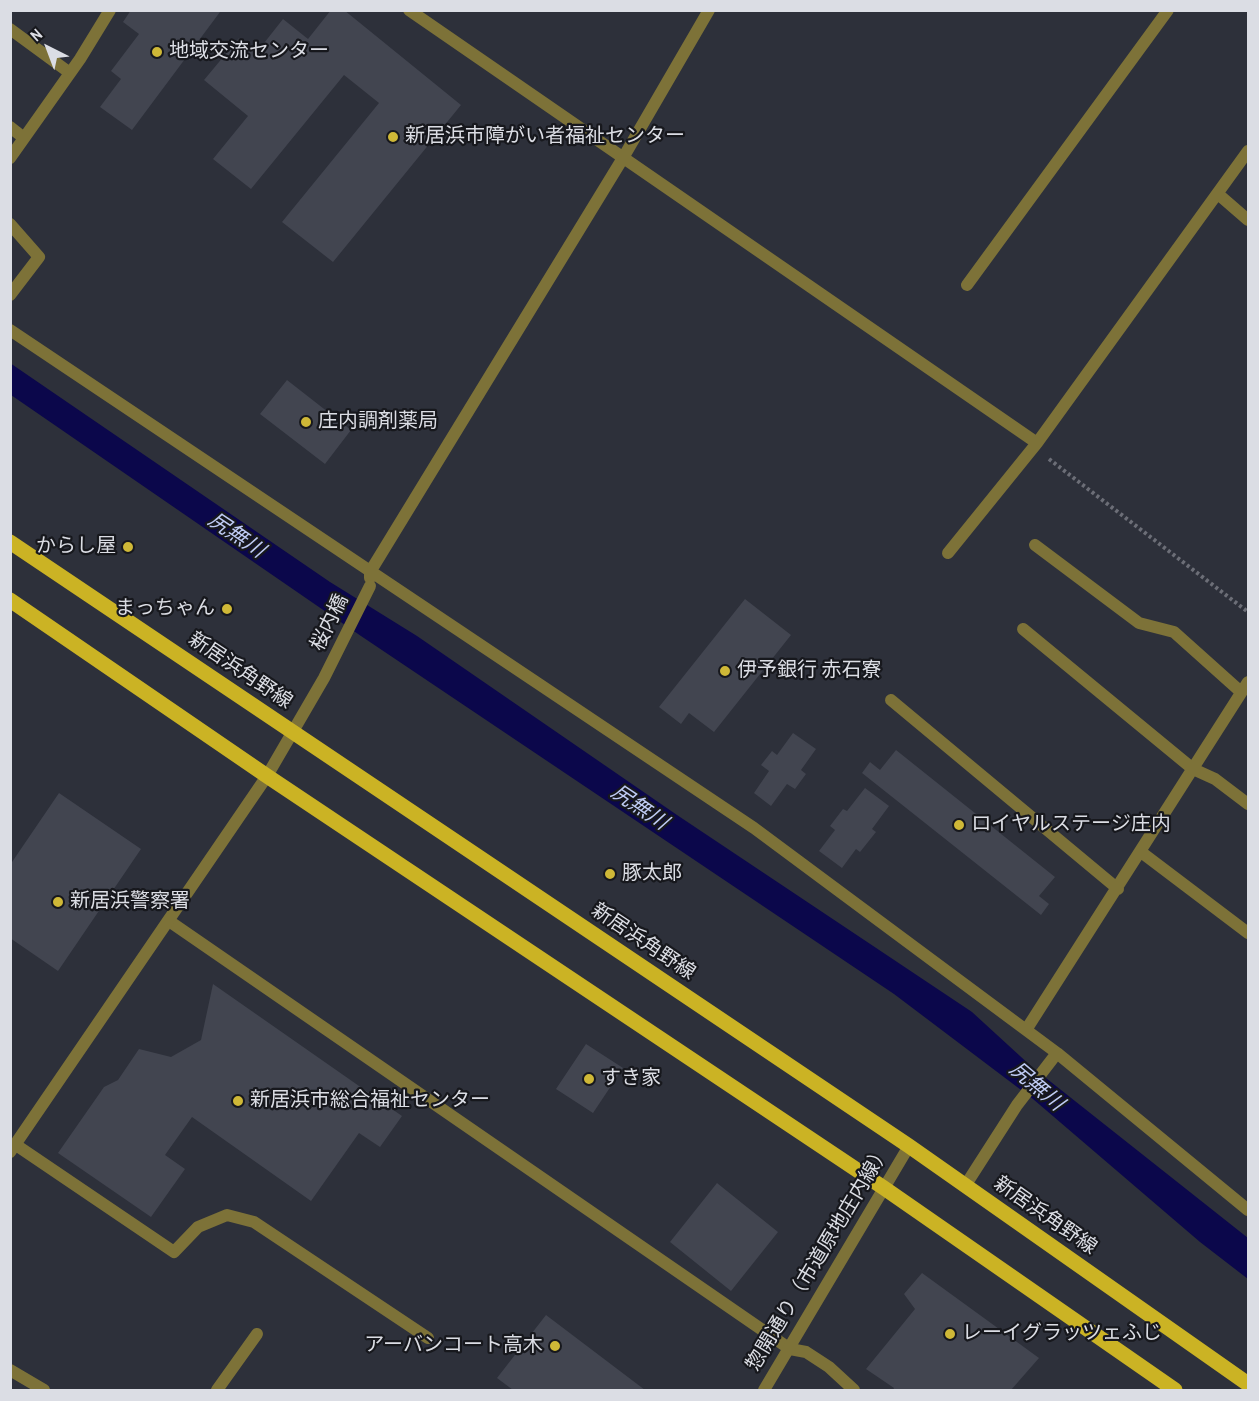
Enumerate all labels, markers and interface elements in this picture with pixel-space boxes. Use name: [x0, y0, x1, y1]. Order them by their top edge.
north arrow: [18, 18, 78, 78]
text: N: [25, 23, 47, 46]
place label: 地域交流センター: [169, 40, 329, 64]
marker: 地域交流センター: [150, 45, 164, 59]
place label: 新居浜市障がい者福祉センター: [405, 125, 685, 149]
marker: 新居浜市障がい者福祉センター: [386, 130, 400, 144]
place label: 庄内調剤薬局: [318, 410, 438, 434]
marker: 庄内調剤薬局: [299, 415, 313, 429]
water label: 尻無川: [203, 508, 269, 564]
place label: からし屋: [36, 535, 116, 559]
marker: からし屋: [121, 540, 135, 554]
street label: 桜内橋: [306, 591, 354, 655]
place label: まっちゃん: [115, 597, 215, 621]
marker: まっちゃん: [220, 602, 234, 616]
street label: 新居浜角野線: [184, 628, 296, 714]
place label: 伊予銀行 赤石寮: [737, 659, 882, 683]
marker: 伊予銀行 赤石寮: [718, 664, 732, 678]
water label: 尻無川: [606, 780, 672, 836]
place label: ロイヤルステージ庄内: [971, 813, 1171, 837]
marker: ロイヤルステージ庄内: [952, 818, 966, 832]
place label: 豚太郎: [622, 862, 682, 886]
marker: 豚太郎: [603, 867, 617, 881]
place label: 新居浜警察署: [70, 890, 190, 914]
marker: 新居浜警察署: [51, 895, 65, 909]
street label: 新居浜角野線: [587, 899, 699, 985]
water label: 尻無川: [1004, 1057, 1068, 1117]
place label: すき家: [601, 1067, 661, 1091]
marker: すき家: [582, 1072, 596, 1086]
place label: 新居浜市総合福祉センター: [250, 1089, 490, 1113]
marker: 新居浜市総合福祉センター: [231, 1094, 245, 1108]
street label: 惣開通り（市道原地庄内線）: [742, 1140, 896, 1376]
street label: 新居浜角野線: [989, 1172, 1101, 1260]
place label: レーイグラッツェふじ: [962, 1322, 1162, 1346]
marker: レーイグラッツェふじ: [943, 1327, 957, 1341]
place label: アーバンコート高木: [364, 1334, 543, 1358]
marker: アーバンコート高木: [548, 1339, 562, 1353]

